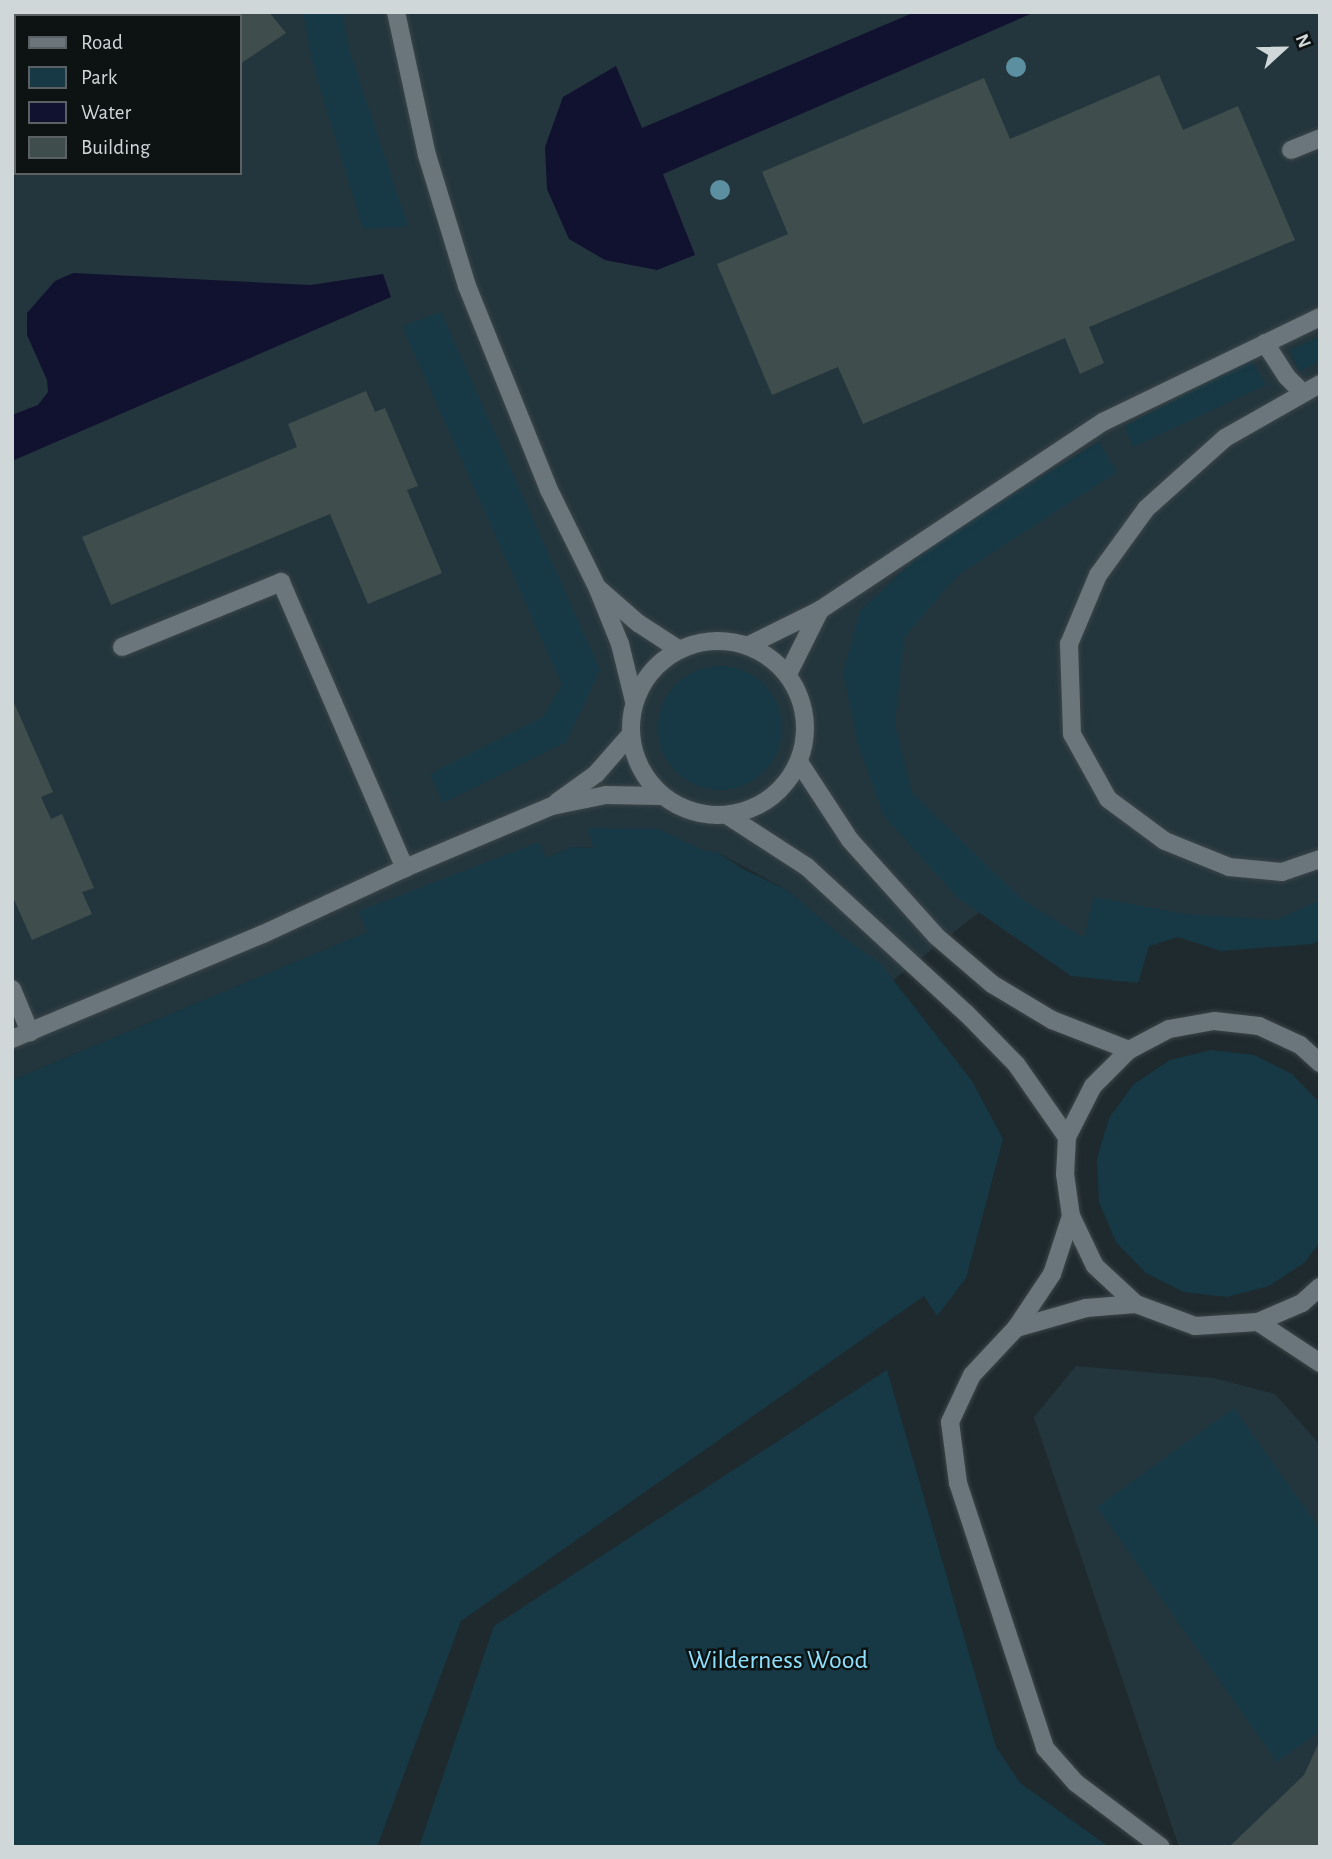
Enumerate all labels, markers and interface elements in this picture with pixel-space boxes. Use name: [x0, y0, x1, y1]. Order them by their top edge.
legend: [14, 14, 242, 175]
north arrow: [1248, 14, 1318, 84]
text: N: [1292, 31, 1314, 51]
text: Road: [81, 32, 123, 53]
text: Park: [81, 67, 117, 88]
text: Water: [81, 102, 131, 123]
text: Building: [81, 137, 150, 158]
park label: Wilderness Wood: [688, 1645, 868, 1677]

